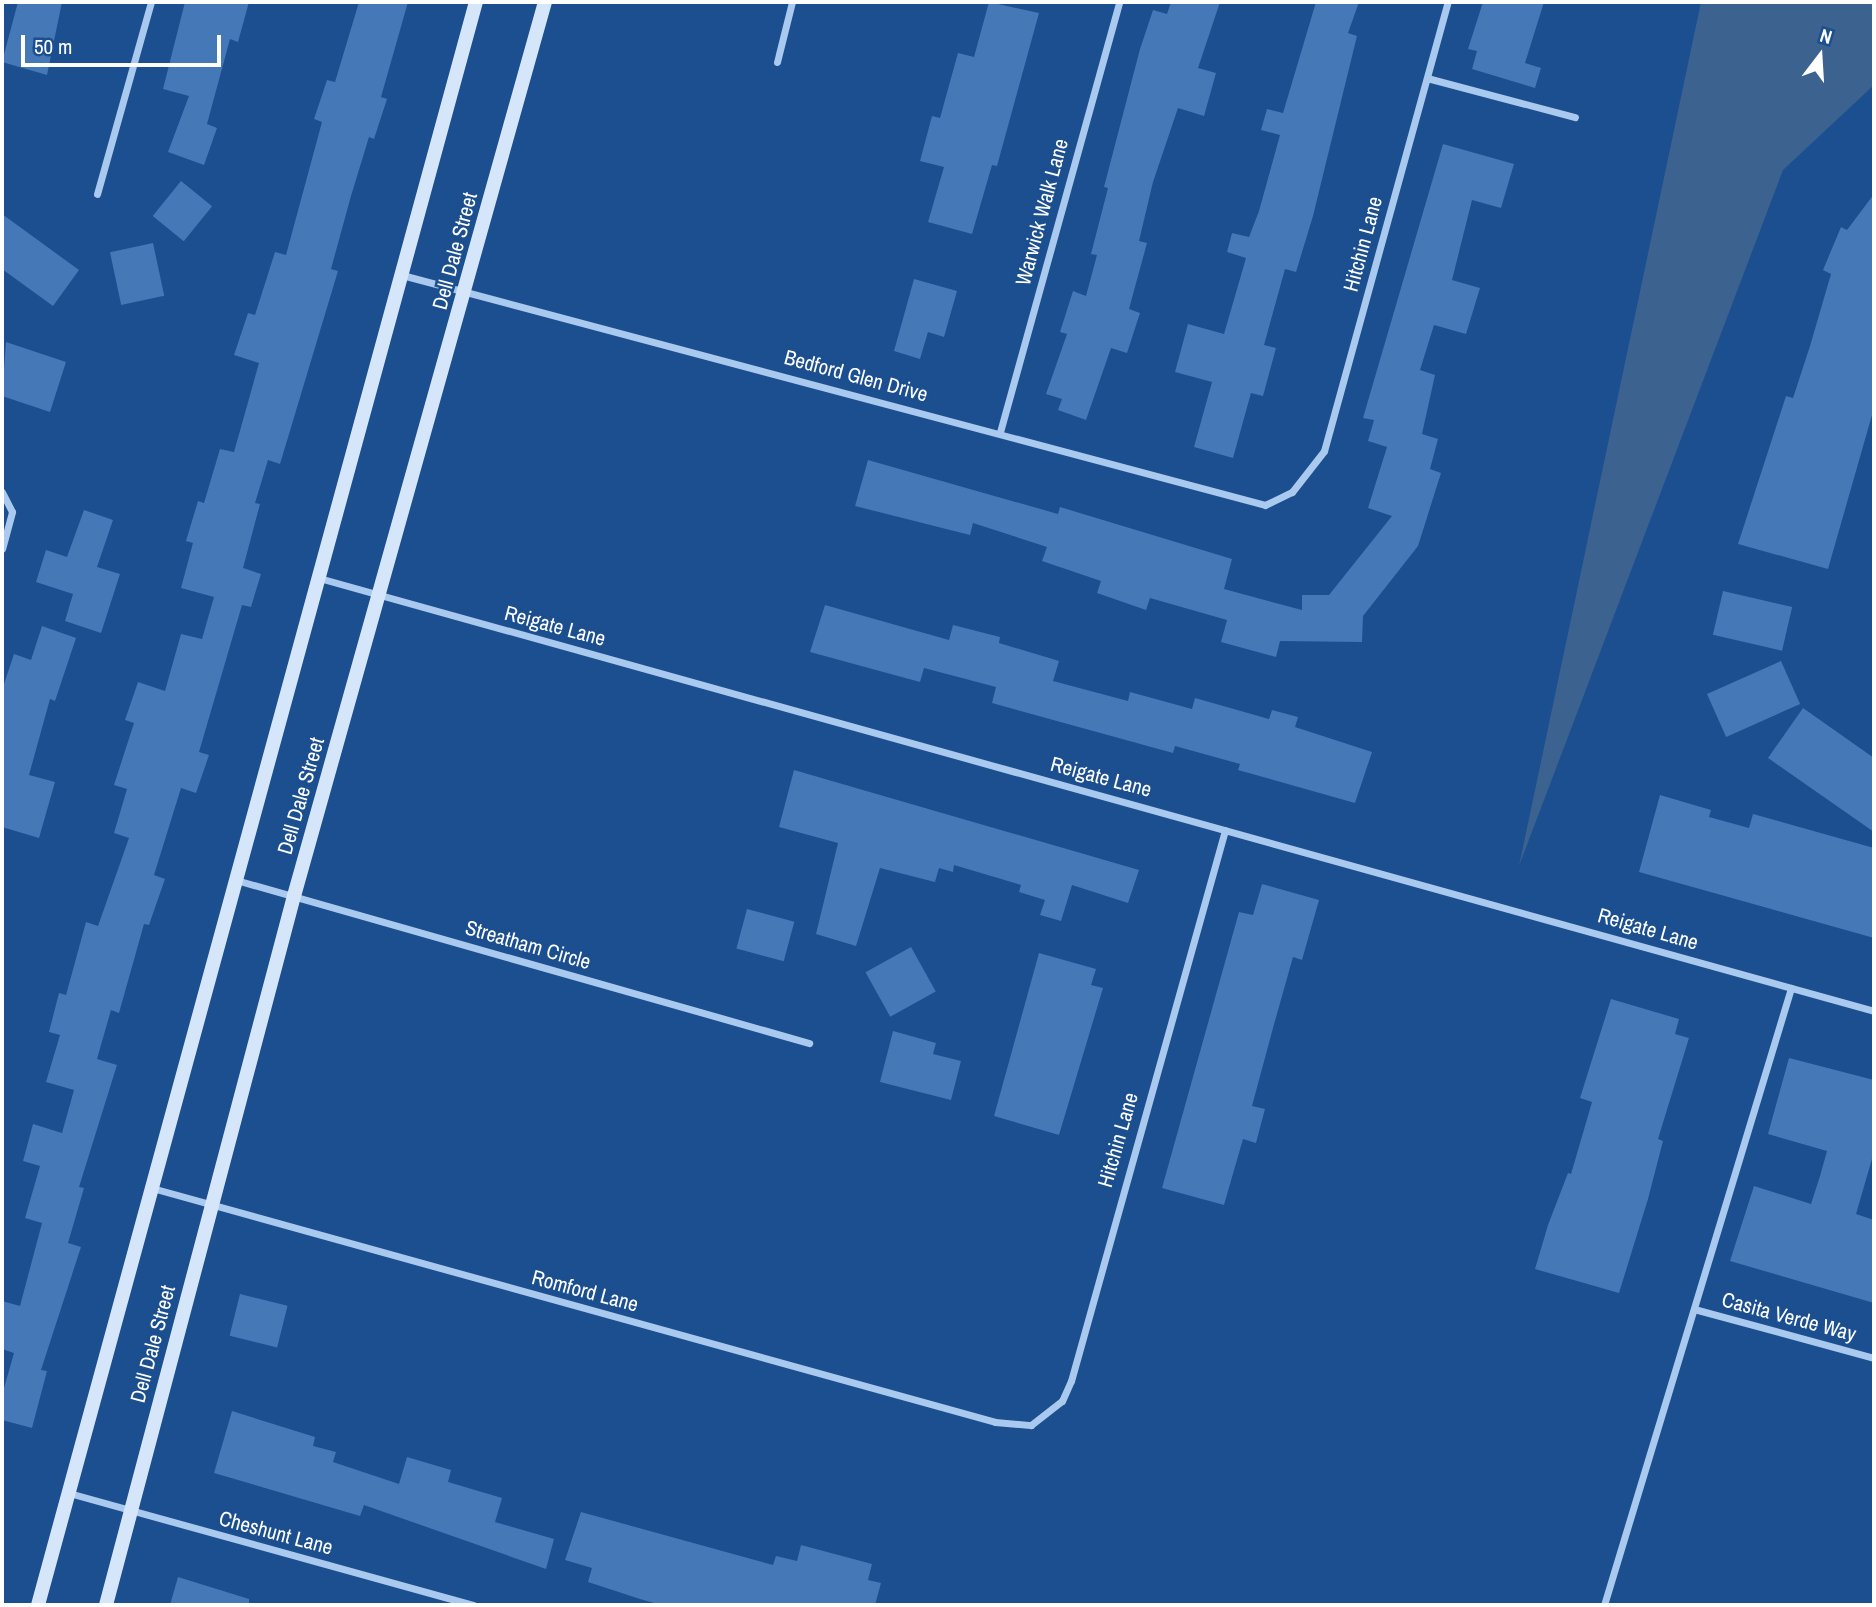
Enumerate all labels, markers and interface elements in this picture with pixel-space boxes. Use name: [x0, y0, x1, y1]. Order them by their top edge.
scale bar: [24, 21, 224, 65]
north arrow: [1785, 21, 1855, 91]
text: N: [1817, 22, 1835, 50]
text: 50 m: [34, 32, 72, 61]
street label: Warwick Walk Lane: [1010, 136, 1074, 288]
street label: Dell Dale Street: [427, 190, 483, 312]
street label: Hitchin Lane: [1338, 194, 1388, 294]
street label: Bedford Glen Drive: [782, 345, 930, 407]
street label: Reigate Lane: [502, 600, 608, 652]
street label: Dell Dale Street: [272, 735, 330, 857]
street label: Reigate Lane: [1048, 751, 1154, 803]
street label: Reigate Lane: [1595, 903, 1701, 955]
street label: Streatham Circle: [462, 915, 594, 975]
street label: Hitchin Lane: [1092, 1090, 1144, 1190]
street label: Romford Lane: [529, 1265, 641, 1317]
street label: Dell Dale Street: [125, 1283, 181, 1405]
street label: Casita Verde Way: [1719, 1287, 1859, 1347]
street label: Cheshunt Lane: [216, 1506, 336, 1560]

